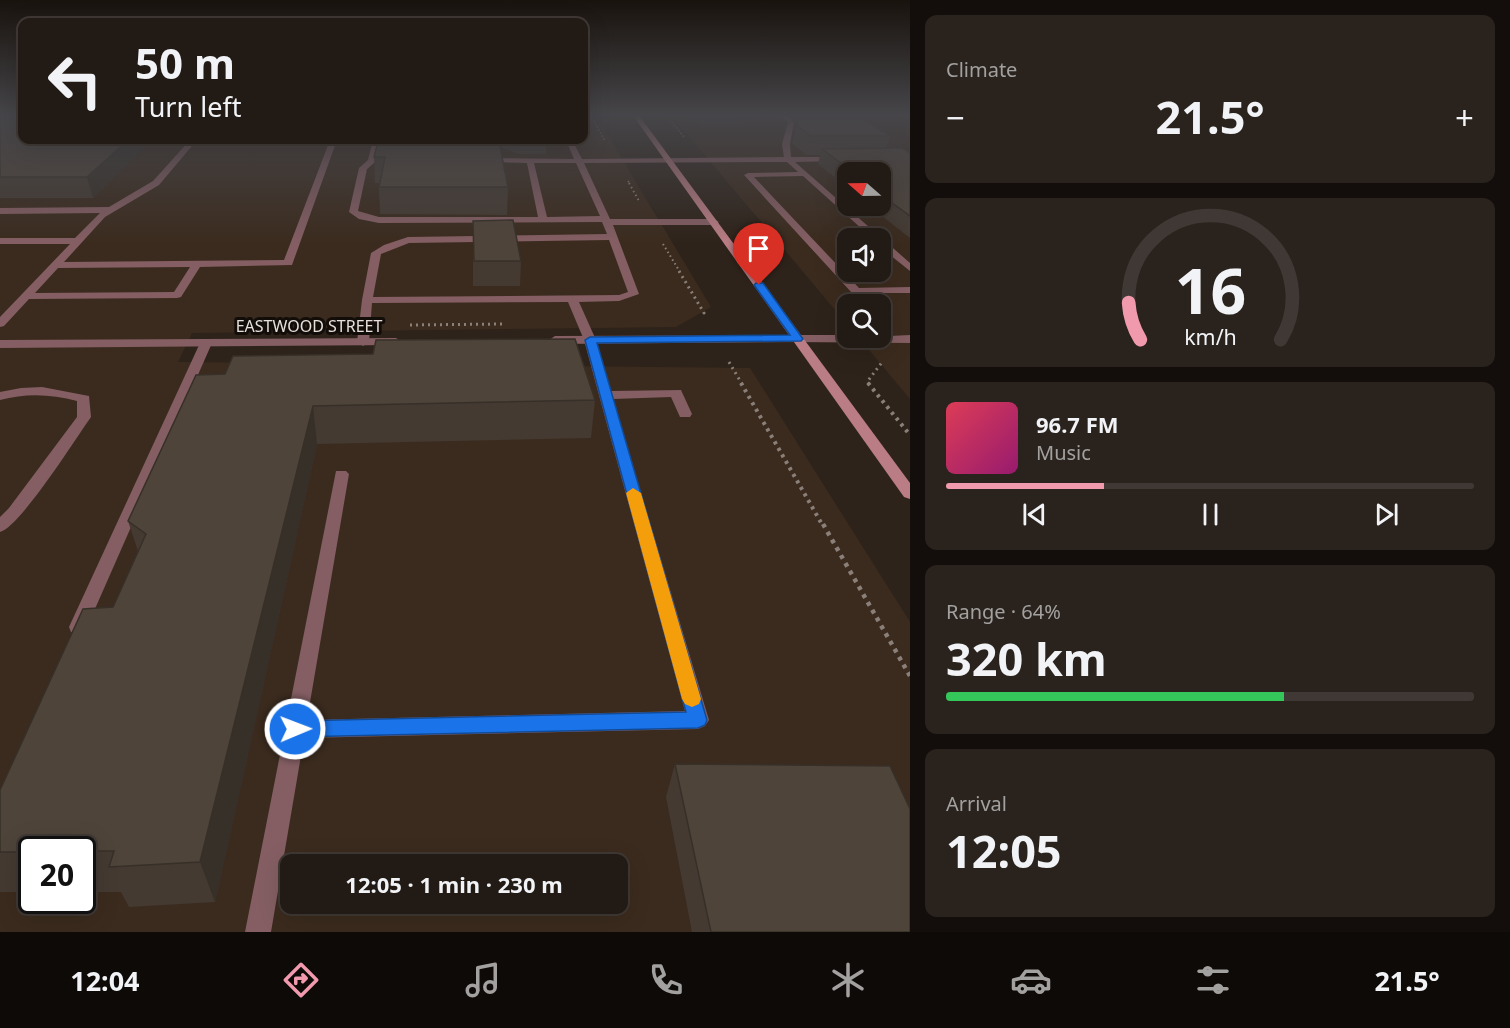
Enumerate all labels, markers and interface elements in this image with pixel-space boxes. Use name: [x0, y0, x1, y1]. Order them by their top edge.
text: 50 m: [135, 34, 235, 91]
icon: left: [36, 42, 114, 120]
text: Climate: [946, 56, 1017, 83]
text: 21.5°: [1156, 86, 1264, 147]
text: Turn left: [135, 88, 241, 125]
text: −: [946, 95, 965, 140]
text: +: [1455, 95, 1474, 140]
north arrow: [837, 162, 891, 216]
map controls: [837, 162, 891, 348]
pin: [733, 223, 784, 285]
button: sound: [837, 228, 891, 282]
icon: arrive: [742, 232, 775, 265]
text: 16: [1174, 247, 1246, 332]
button: search: [837, 294, 891, 348]
street label: EASTWOOD STREET: [236, 315, 382, 337]
text: km/h: [1184, 322, 1236, 351]
text: 96.7 FM: [1036, 409, 1118, 439]
text: Music: [1036, 439, 1091, 466]
icon: previous: [1018, 498, 1051, 531]
icon: pause: [1194, 498, 1227, 531]
icon: next: [1370, 498, 1403, 531]
text: Range · 64%: [946, 598, 1061, 625]
text: 320 km: [946, 628, 1107, 689]
position arrow: [263, 697, 327, 761]
text: Arrival: [946, 790, 1007, 817]
text: 12:05: [946, 820, 1062, 881]
speed limit sign: 20: [18, 836, 96, 914]
text: 12:05 · 1 min · 230 m: [345, 869, 563, 899]
icon: directions: [280, 959, 322, 1001]
icon: music: [462, 959, 504, 1001]
icon: phone: [645, 959, 687, 1001]
icon: climate: [827, 959, 869, 1001]
icon: car: [1010, 959, 1052, 1001]
icon: filters: [1192, 959, 1234, 1001]
text: 12:04: [70, 962, 140, 999]
text: 21.5°: [1374, 962, 1440, 999]

